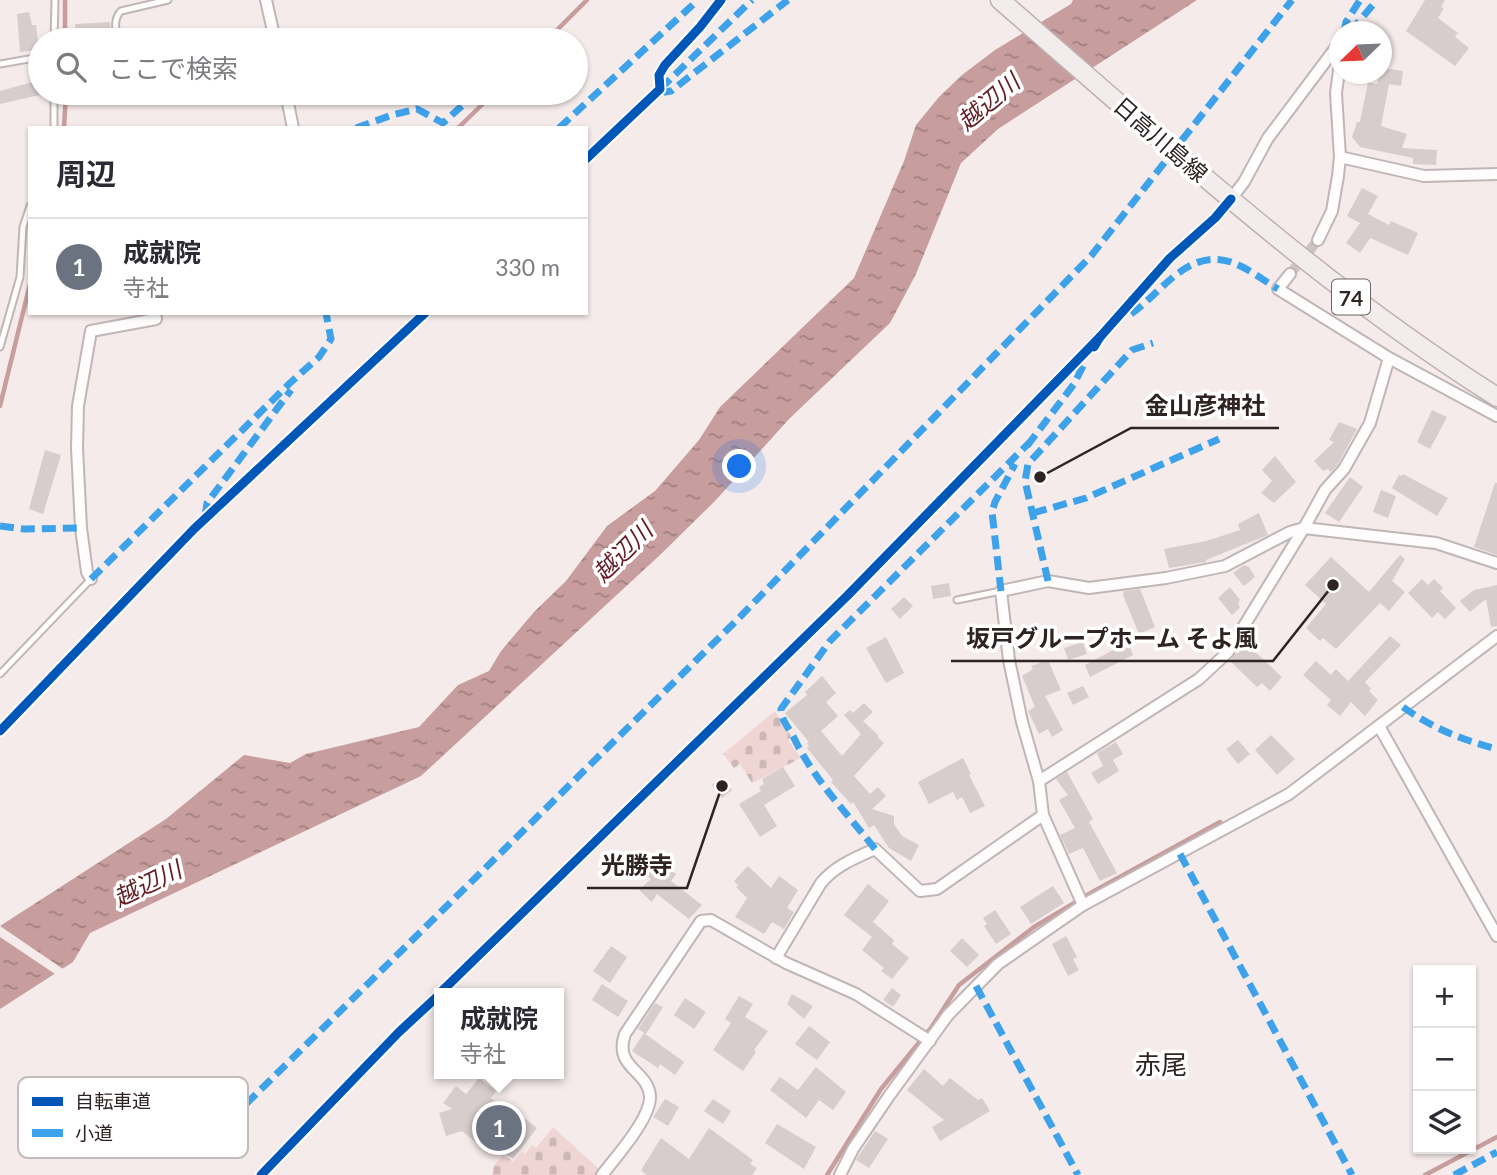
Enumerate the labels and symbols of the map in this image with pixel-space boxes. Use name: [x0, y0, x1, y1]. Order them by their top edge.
north arrow: [1329, 21, 1392, 84]
water label: 越辺川: [951, 65, 1027, 135]
street label: 日高川島線: [1108, 91, 1214, 187]
road number: 74: [1332, 280, 1370, 314]
callout: 金山彦神社: [1131, 383, 1279, 428]
text: 金山彦神社: [1145, 390, 1265, 419]
your location: [722, 449, 756, 483]
water label: 越辺川: [586, 513, 660, 587]
callout: 坂戸グループホーム そよ風: [951, 616, 1273, 661]
text: 坂戸グループホーム そよ風: [966, 623, 1258, 652]
callout: 光勝寺: [587, 843, 687, 888]
text: 光勝寺: [601, 850, 673, 879]
water label: 越辺川: [108, 853, 188, 912]
district label: 赤尾: [1135, 1048, 1187, 1080]
legend: [18, 1077, 248, 1158]
text: 自転車道: [75, 1089, 151, 1112]
pin: 1: [476, 1102, 522, 1154]
text: 小道: [75, 1121, 113, 1144]

